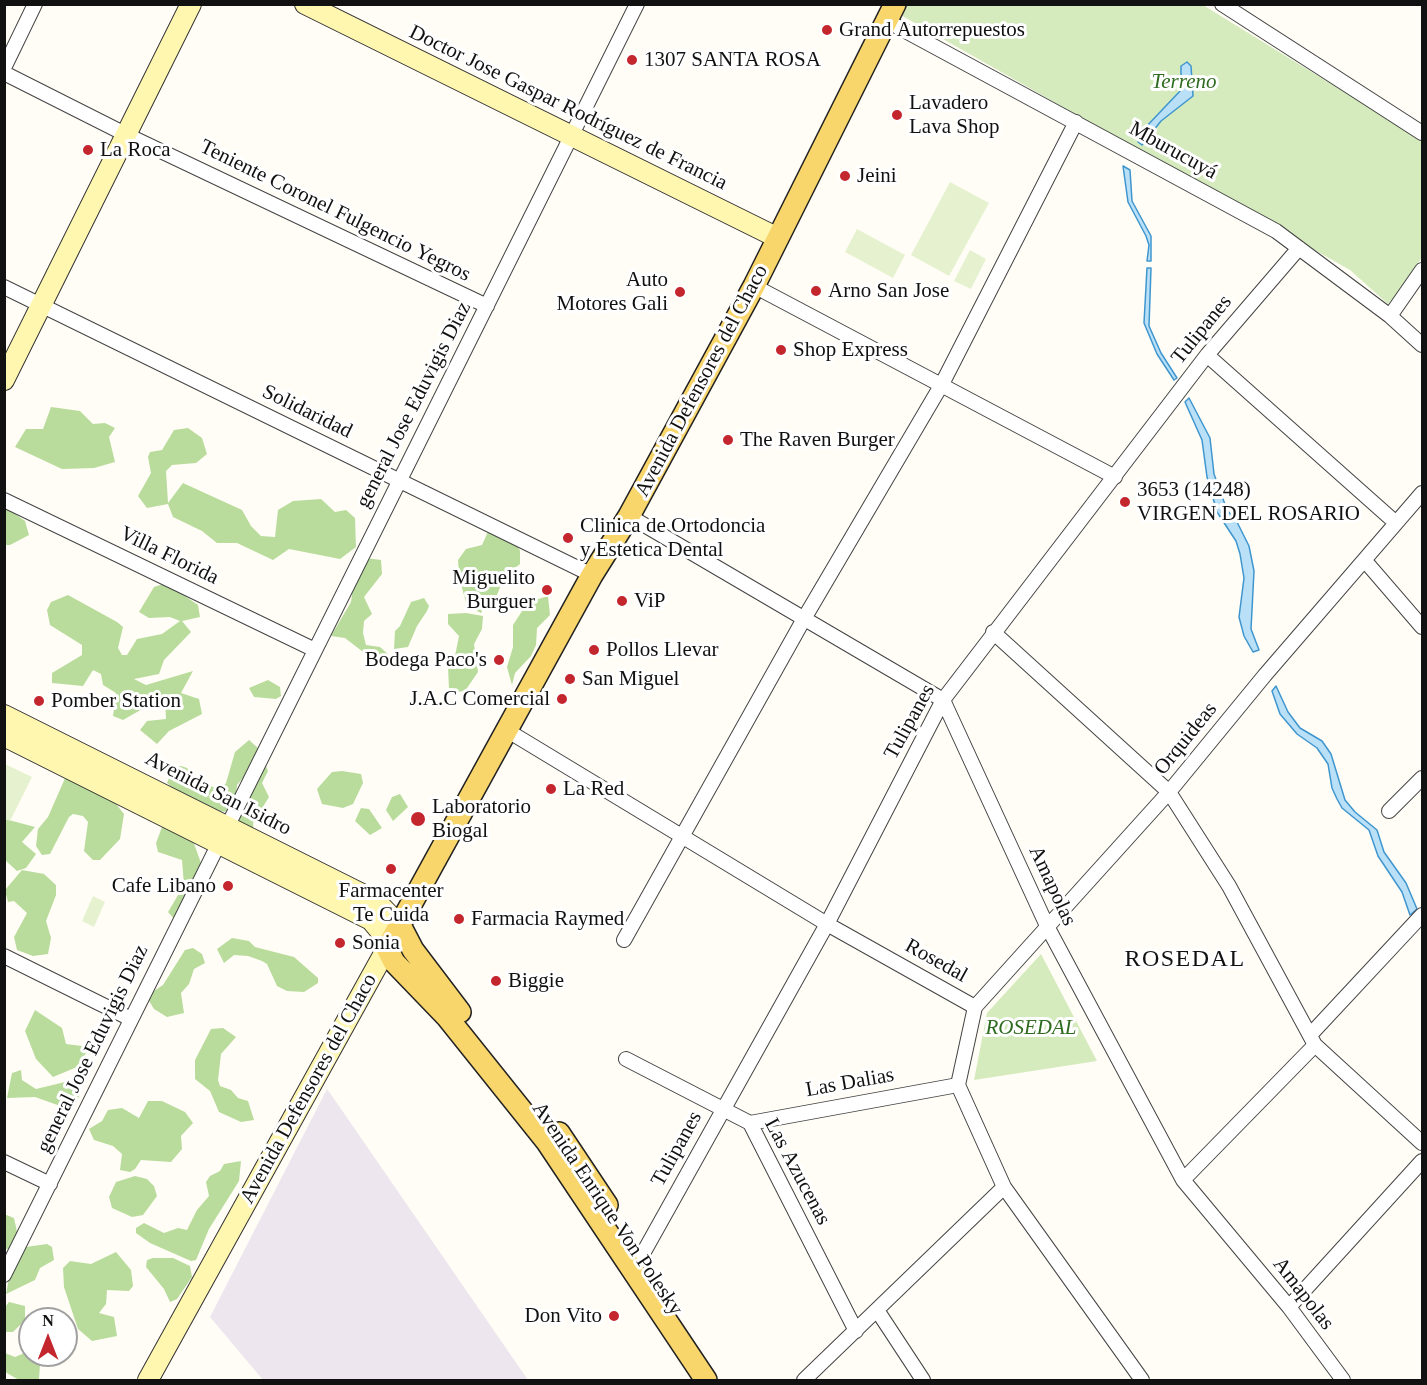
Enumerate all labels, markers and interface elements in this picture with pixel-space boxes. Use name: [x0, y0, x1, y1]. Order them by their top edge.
place label: Grand Autorrepuestos: [839, 17, 1025, 43]
street label: Doctor Jose Gaspar Rodríguez de Francia: [405, 20, 731, 196]
marker: Grand Autorrepuestos: [820, 23, 834, 37]
place label: 1307 SANTA ROSA: [644, 47, 821, 73]
marker: 1307 SANTA ROSA: [625, 53, 639, 67]
park label: Terreno: [1152, 69, 1216, 95]
place label: Lavadero Lava Shop: [909, 90, 999, 140]
marker: Lavadero Lava Shop: [890, 108, 904, 122]
street label: Mburucuyá: [1125, 117, 1221, 185]
street label: Teniente Coronel Fulgencio Yegros: [196, 134, 474, 288]
place label: La Roca: [100, 137, 171, 163]
marker: La Roca: [81, 143, 95, 157]
place label: Jeini: [857, 163, 897, 189]
marker: Jeini: [838, 169, 852, 183]
street label: Avenida Defensores del Chaco: [630, 261, 774, 501]
place label: Auto Motores Gali: [557, 267, 668, 317]
place label: Arno San Jose: [828, 278, 949, 304]
marker: Arno San Jose: [809, 284, 823, 298]
marker: Auto Motores Gali: [673, 285, 687, 299]
street label: Tulipanes: [1166, 290, 1238, 370]
street label: general Jose Eduvigis Diaz: [351, 298, 477, 512]
place label: Shop Express: [793, 337, 908, 363]
marker: Shop Express: [774, 343, 788, 357]
street label: Solidaridad: [258, 379, 356, 445]
place label: The Raven Burger: [740, 427, 895, 453]
marker: The Raven Burger: [721, 433, 735, 447]
place label: 3653 (14248) VIRGEN DEL ROSARIO: [1137, 477, 1360, 527]
marker: 3653 (14248) VIRGEN DEL ROSARIO: [1118, 495, 1132, 509]
place label: Clinica de Ortodoncia y Estetica Dental: [580, 513, 765, 563]
street label: Villa Florida: [116, 521, 222, 591]
marker: Clinica de Ortodoncia y Estetica Dental: [561, 531, 575, 545]
place label: Miguelito Burguer: [452, 565, 535, 615]
marker: Miguelito Burguer: [540, 583, 554, 597]
place label: ViP: [634, 588, 665, 614]
marker: ViP: [615, 594, 629, 608]
place label: Pollos Llevar: [606, 637, 719, 663]
marker: Pollos Llevar: [587, 643, 601, 657]
place label: Bodega Paco's: [365, 647, 487, 673]
marker: Bodega Paco's: [492, 653, 506, 667]
place label: San Miguel: [582, 666, 679, 692]
marker: San Miguel: [563, 672, 577, 686]
street label: Tulipanes: [879, 680, 941, 764]
place label: J.A.C Comercial: [409, 686, 550, 712]
place label: Pomber Station: [51, 688, 181, 714]
marker: J.A.C Comercial: [555, 692, 569, 706]
marker: Pomber Station: [32, 694, 46, 708]
street label: Orquideas: [1149, 698, 1223, 780]
street label: Avenida San Isidro: [141, 746, 295, 842]
place label: La Red: [563, 776, 624, 802]
marker: La Red: [544, 782, 558, 796]
place label: Laboratorio Biogal: [432, 794, 531, 844]
marker: Laboratorio Biogal: [409, 810, 427, 828]
street label: Amapolas: [1023, 842, 1081, 930]
marker: Farmacenter Te Cuida: [384, 862, 398, 876]
place label: Cafe Libano: [112, 873, 216, 899]
place label: Farmacenter Te Cuida: [339, 878, 443, 928]
marker: Cafe Libano: [221, 879, 235, 893]
place label: Farmacia Raymed: [471, 906, 624, 932]
marker: Farmacia Raymed: [452, 912, 466, 926]
place label: Sonia: [352, 930, 400, 956]
street label: Rosedal: [900, 934, 972, 988]
marker: Sonia: [333, 936, 347, 950]
street label: general Jose Eduvigis Diaz: [32, 941, 154, 1157]
district label: ROSEDAL: [1124, 946, 1246, 974]
place label: Biggie: [508, 968, 564, 994]
street label: Avenida Defensores del Chaco: [235, 970, 383, 1208]
marker: Biggie: [489, 974, 503, 988]
park label: ROSEDAL: [986, 1015, 1076, 1041]
street label: Las Dalias: [804, 1063, 896, 1103]
street label: Avenida Enrique Von Polesky: [526, 1098, 688, 1320]
street label: Tulipanes: [646, 1107, 708, 1191]
street label: Las Azucenas: [758, 1114, 836, 1230]
street label: Amapolas: [1267, 1253, 1339, 1335]
place label: Don Vito: [525, 1303, 602, 1329]
north arrow: [18, 1307, 78, 1367]
marker: Don Vito: [607, 1309, 621, 1323]
text: N: [42, 1312, 54, 1329]

